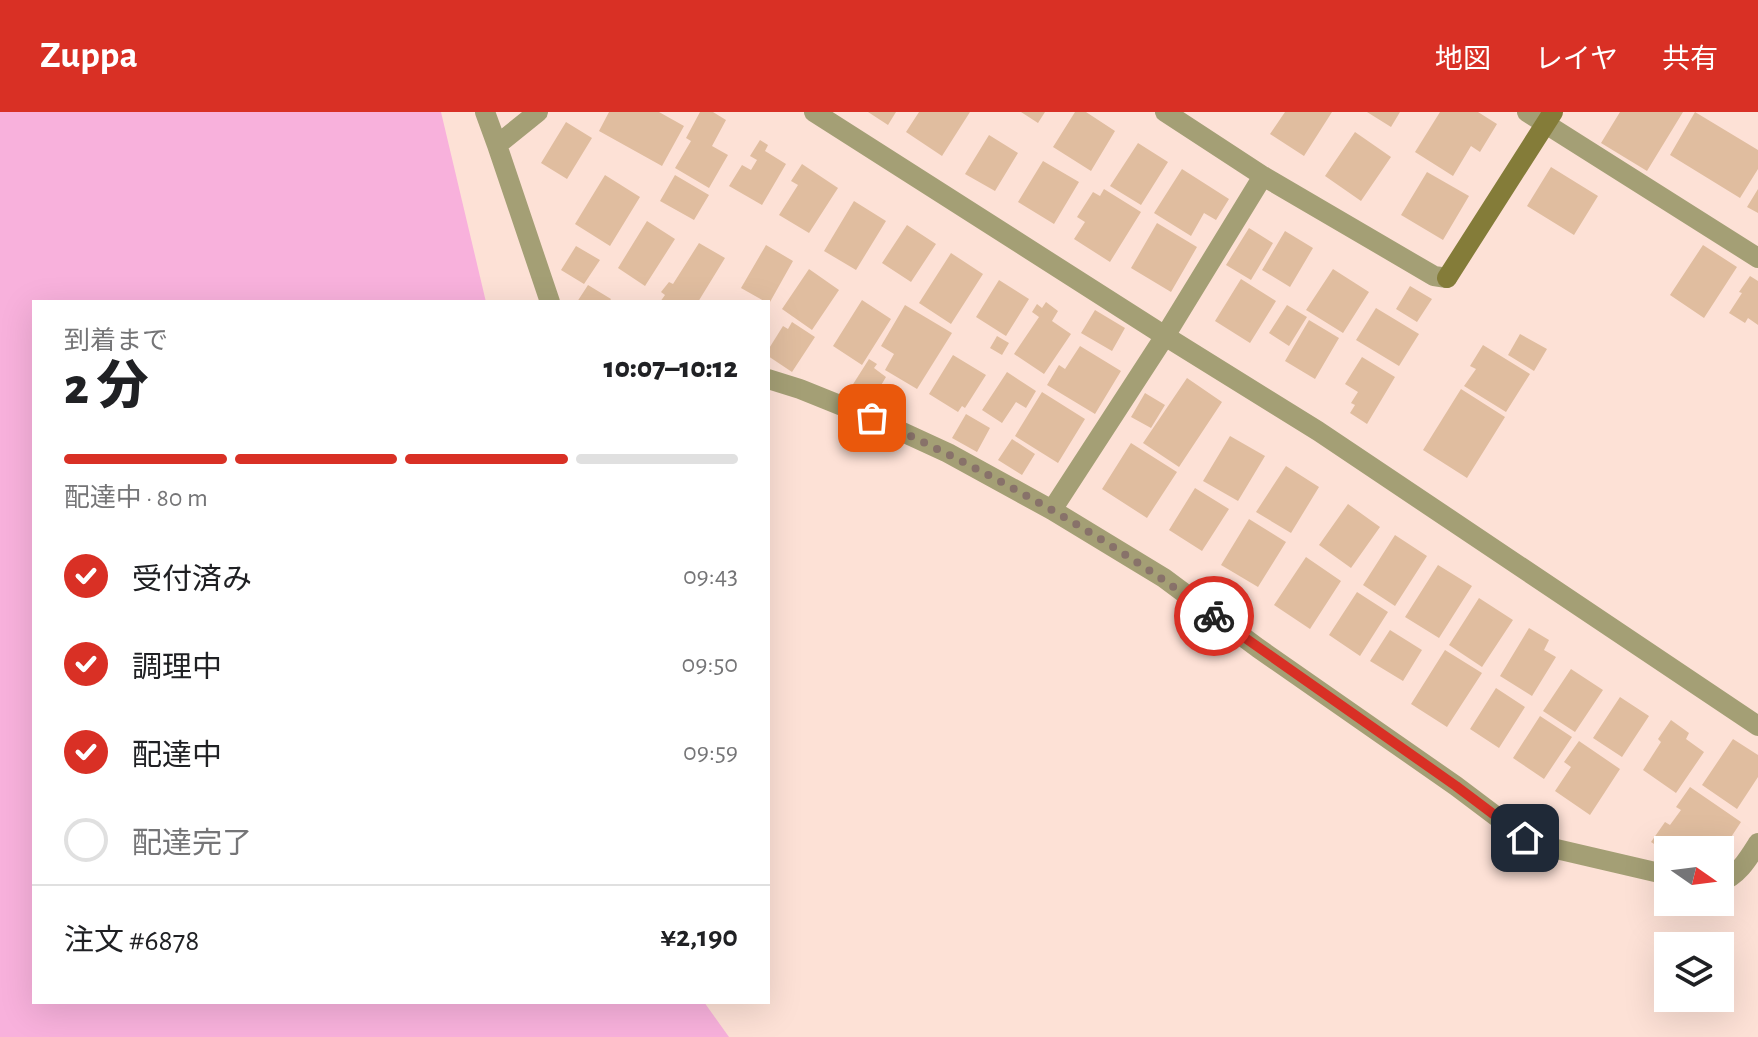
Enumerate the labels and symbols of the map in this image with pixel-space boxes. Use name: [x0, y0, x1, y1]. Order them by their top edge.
pin: [838, 384, 906, 452]
courier: [1174, 576, 1254, 656]
pin: [1491, 804, 1559, 872]
north arrow: [1654, 836, 1734, 916]

